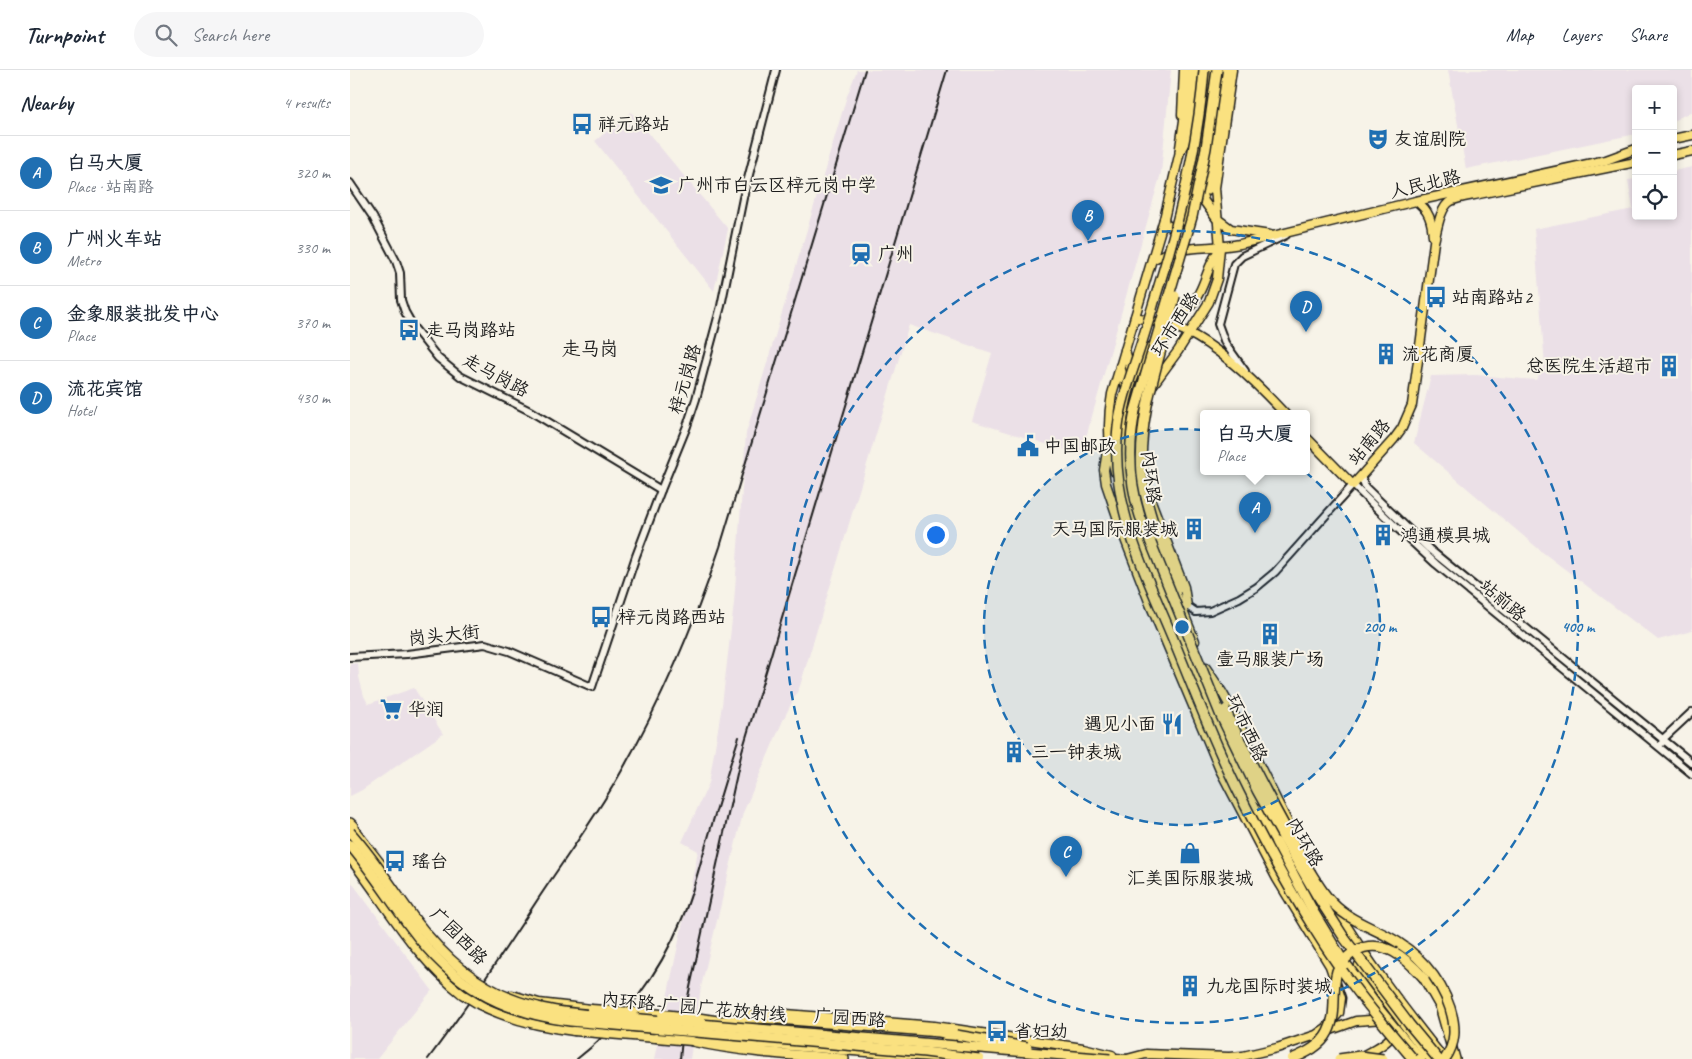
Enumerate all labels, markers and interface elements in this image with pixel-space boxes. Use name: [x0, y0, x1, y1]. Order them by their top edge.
search box: [134, 12, 484, 57]
text: Turnpoint: [25, 20, 104, 50]
icon: search: [152, 21, 180, 49]
text: Search here: [192, 23, 269, 47]
text: Map: [1506, 24, 1534, 46]
text: Layers: [1562, 24, 1601, 46]
text: Share: [1629, 24, 1667, 46]
map controls: [1632, 85, 1677, 220]
button: +: [1632, 85, 1677, 130]
text: Nearby: [20, 90, 73, 116]
text: 4 results: [283, 93, 330, 113]
bus stop icon: 祥元路站: [569, 111, 595, 137]
place label: 祥元路站: [598, 113, 670, 135]
theatre icon: 友谊剧院: [1365, 126, 1391, 152]
place label: 友谊剧院: [1394, 128, 1466, 150]
button: −: [1632, 130, 1677, 175]
text: 白马大厦: [67, 151, 143, 175]
text: A: [32, 163, 40, 183]
text: 320 m: [296, 163, 330, 183]
street label: 人民北路: [1387, 165, 1463, 203]
school or university icon: 广州市白云区梓元岗中学: [648, 172, 674, 198]
place label: 广州市白云区梓元岗中学: [678, 174, 876, 196]
button: locate: [1632, 175, 1677, 220]
text: Place · 站南路: [67, 177, 154, 197]
pin: B: [1072, 200, 1104, 241]
text: 广州火车站: [67, 227, 162, 251]
text: B: [32, 238, 40, 258]
text: 330 m: [296, 238, 330, 258]
station icon: 广州: [848, 241, 874, 267]
place label: 广州: [878, 243, 914, 265]
text: Metro: [67, 251, 100, 271]
bus stop icon: 站南路站2: [1423, 284, 1449, 310]
place label: 站南路站2: [1452, 286, 1534, 308]
street label: 环市西路: [1146, 288, 1204, 360]
pin: D: [1290, 291, 1322, 332]
text: 金象服装批发中心: [67, 302, 219, 326]
text: C: [32, 313, 40, 333]
text: 370 m: [296, 313, 330, 333]
bus stop icon: 走马岗路站: [396, 317, 422, 343]
place label: 走马岗路站: [426, 319, 516, 341]
text: Place: [67, 326, 95, 346]
district label: 走马岗: [561, 337, 619, 361]
street label: 梓元岗路: [665, 341, 705, 417]
building icon: 流花商厦: [1373, 341, 1399, 367]
place label: 流花商厦: [1402, 343, 1474, 365]
street label: 走马岗路: [459, 348, 533, 402]
building icon: 总医院生活超市: [1656, 353, 1682, 379]
place label: 总医院生活超市: [1526, 355, 1652, 377]
text: 流花宾馆: [67, 377, 143, 401]
text: D: [31, 388, 41, 408]
text: 430 m: [296, 388, 330, 408]
text: Hotel: [67, 401, 95, 421]
popup: [1200, 410, 1310, 475]
street label: 站南路: [1343, 414, 1395, 470]
text: 白马大厦: [1217, 422, 1293, 446]
public building icon: 中国邮政: [1015, 433, 1041, 459]
place label: 中国邮政: [1044, 435, 1116, 457]
text: Place: [1217, 446, 1245, 466]
street label: 内环路: [1137, 449, 1165, 505]
pin: A: [1239, 492, 1271, 533]
building icon: 天马国际服装城: [1181, 516, 1207, 542]
place label: 天马国际服装城: [1052, 518, 1178, 540]
your location: [923, 522, 949, 548]
building icon: 鸿通模具城: [1370, 522, 1396, 548]
place label: 鸿通模具城: [1400, 524, 1490, 546]
street label: 站前路: [1475, 574, 1531, 626]
bus stop icon: 梓元岗路西站: [588, 604, 614, 630]
place label: 梓元岗路西站: [618, 606, 726, 628]
centre of rings: [1173, 618, 1191, 636]
text: 200 m: [1364, 618, 1398, 637]
text: 400 m: [1562, 618, 1596, 637]
street label: 岗头大街: [407, 620, 481, 650]
building icon: 壹马服装广场: [1257, 621, 1283, 647]
place label: 壹马服装广场: [1216, 648, 1324, 670]
street label: 环市西路: [1222, 691, 1272, 765]
supermarket icon: 华润: [378, 696, 404, 722]
place label: 华润: [408, 698, 444, 720]
restaurant icon: 遇见小面: [1159, 711, 1185, 737]
place label: 遇见小面: [1084, 713, 1156, 735]
building icon: 三一钟表城: [1001, 739, 1027, 765]
place label: 三一钟表城: [1031, 741, 1121, 763]
street label: 内环路: [1282, 813, 1328, 871]
pin: C: [1050, 836, 1082, 877]
shop icon: 汇美国际服装城: [1177, 840, 1203, 866]
bus stop icon: 瑶台: [382, 848, 408, 874]
place label: 瑶台: [412, 850, 448, 872]
place label: 汇美国际服装城: [1127, 867, 1253, 889]
street label: 广园西路: [426, 903, 492, 969]
building icon: 九龙国际时装城: [1177, 973, 1203, 999]
place label: 九龙国际时装城: [1206, 975, 1332, 997]
street label: 内环路-广园广花放射线: [600, 988, 788, 1026]
street label: 广园西路: [813, 1005, 887, 1031]
bus stop icon: 省妇幼: [984, 1018, 1010, 1044]
place label: 省妇幼: [1014, 1020, 1068, 1042]

